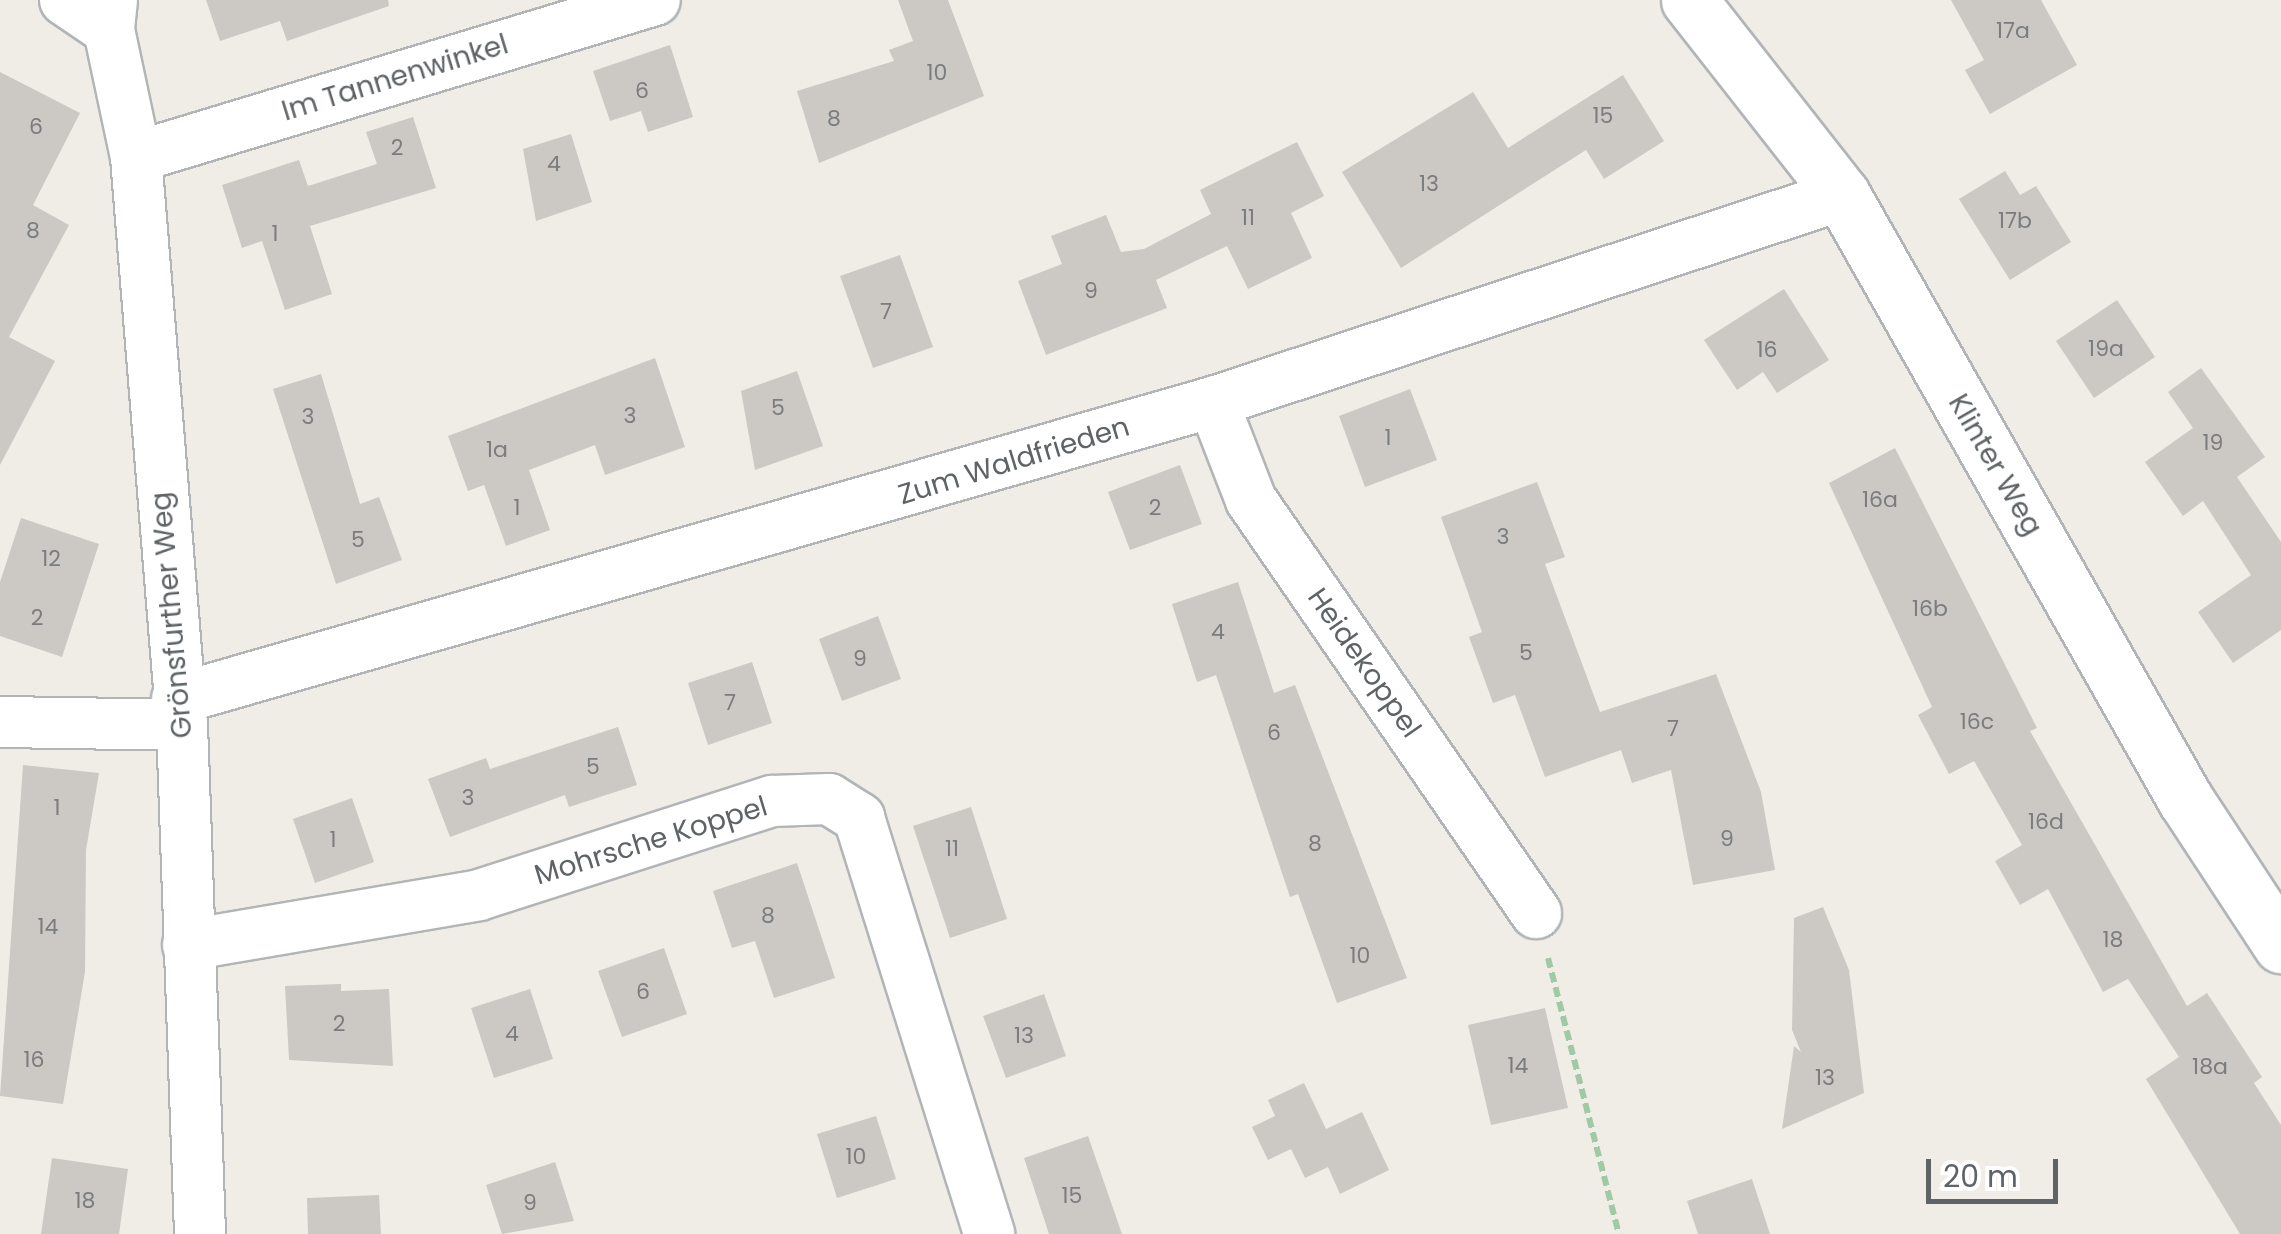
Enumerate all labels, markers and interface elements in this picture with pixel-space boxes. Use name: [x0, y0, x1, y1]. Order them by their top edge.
house number: 17a: [1996, 18, 2030, 44]
street label: Im Tannenwinkel: [278, 28, 512, 128]
house number: 10: [927, 60, 947, 86]
house number: 6: [635, 78, 649, 104]
house number: 15: [1593, 103, 1613, 129]
house number: 8: [827, 106, 841, 132]
house number: 6: [29, 114, 43, 140]
house number: 2: [391, 135, 403, 161]
house number: 4: [547, 151, 561, 177]
house number: 13: [1419, 171, 1439, 197]
house number: 11: [1241, 205, 1255, 231]
house number: 17b: [1998, 208, 2032, 234]
house number: 8: [26, 218, 40, 244]
house number: 1: [271, 221, 279, 247]
house number: 9: [1084, 278, 1098, 304]
house number: 7: [880, 299, 892, 325]
house number: 19a: [2088, 336, 2124, 362]
house number: 16: [1756, 337, 1778, 363]
street label: Klinter Weg: [1941, 388, 2049, 542]
house number: 5: [771, 395, 785, 421]
house number: 3: [624, 403, 636, 429]
house number: 3: [302, 404, 314, 430]
street label: Zum Waldfrieden: [895, 410, 1133, 512]
house number: 1: [1384, 425, 1392, 451]
house number: 19: [2203, 430, 2223, 456]
house number: 1a: [486, 437, 508, 463]
house number: 16a: [1862, 487, 1898, 513]
street label: Grönsfurther Weg: [144, 490, 200, 740]
house number: 1: [513, 495, 521, 521]
house number: 2: [1149, 495, 1161, 521]
house number: 3: [1497, 524, 1509, 550]
house number: 5: [351, 527, 365, 553]
house number: 12: [41, 546, 61, 572]
street label: Heidekoppel: [1300, 582, 1428, 744]
house number: 16b: [1912, 596, 1948, 622]
house number: 2: [31, 605, 43, 631]
house number: 4: [1211, 619, 1225, 645]
house number: 5: [1519, 640, 1533, 666]
house number: 9: [853, 646, 867, 672]
house number: 7: [724, 690, 736, 716]
house number: 16c: [1960, 709, 1994, 735]
house number: 7: [1667, 716, 1679, 742]
house number: 6: [1267, 720, 1281, 746]
house number: 5: [586, 754, 600, 780]
house number: 3: [462, 785, 474, 811]
street label: Mohrsche Koppel: [531, 790, 771, 892]
house number: 1: [53, 795, 61, 821]
house number: 16d: [2028, 809, 2064, 835]
house number: 9: [1720, 826, 1734, 852]
house number: 1: [329, 827, 337, 853]
house number: 8: [1308, 831, 1322, 857]
house number: 11: [945, 836, 959, 862]
house number: 8: [761, 903, 775, 929]
house number: 14: [38, 914, 58, 940]
house number: 18: [2103, 927, 2123, 953]
house number: 10: [1350, 943, 1370, 969]
house number: 6: [636, 979, 650, 1005]
house number: 2: [333, 1011, 345, 1037]
house number: 4: [505, 1021, 519, 1047]
house number: 13: [1014, 1023, 1034, 1049]
house number: 16: [23, 1047, 45, 1073]
house number: 14: [1508, 1053, 1528, 1079]
house number: 18a: [2192, 1054, 2228, 1080]
house number: 13: [1815, 1065, 1835, 1091]
scale bar: [1931, 1139, 2064, 1201]
house number: 10: [846, 1144, 866, 1170]
text: 20 m: [1943, 1155, 2018, 1198]
house number: 15: [1062, 1183, 1082, 1209]
house number: 18: [75, 1188, 95, 1214]
house number: 9: [523, 1190, 537, 1216]

